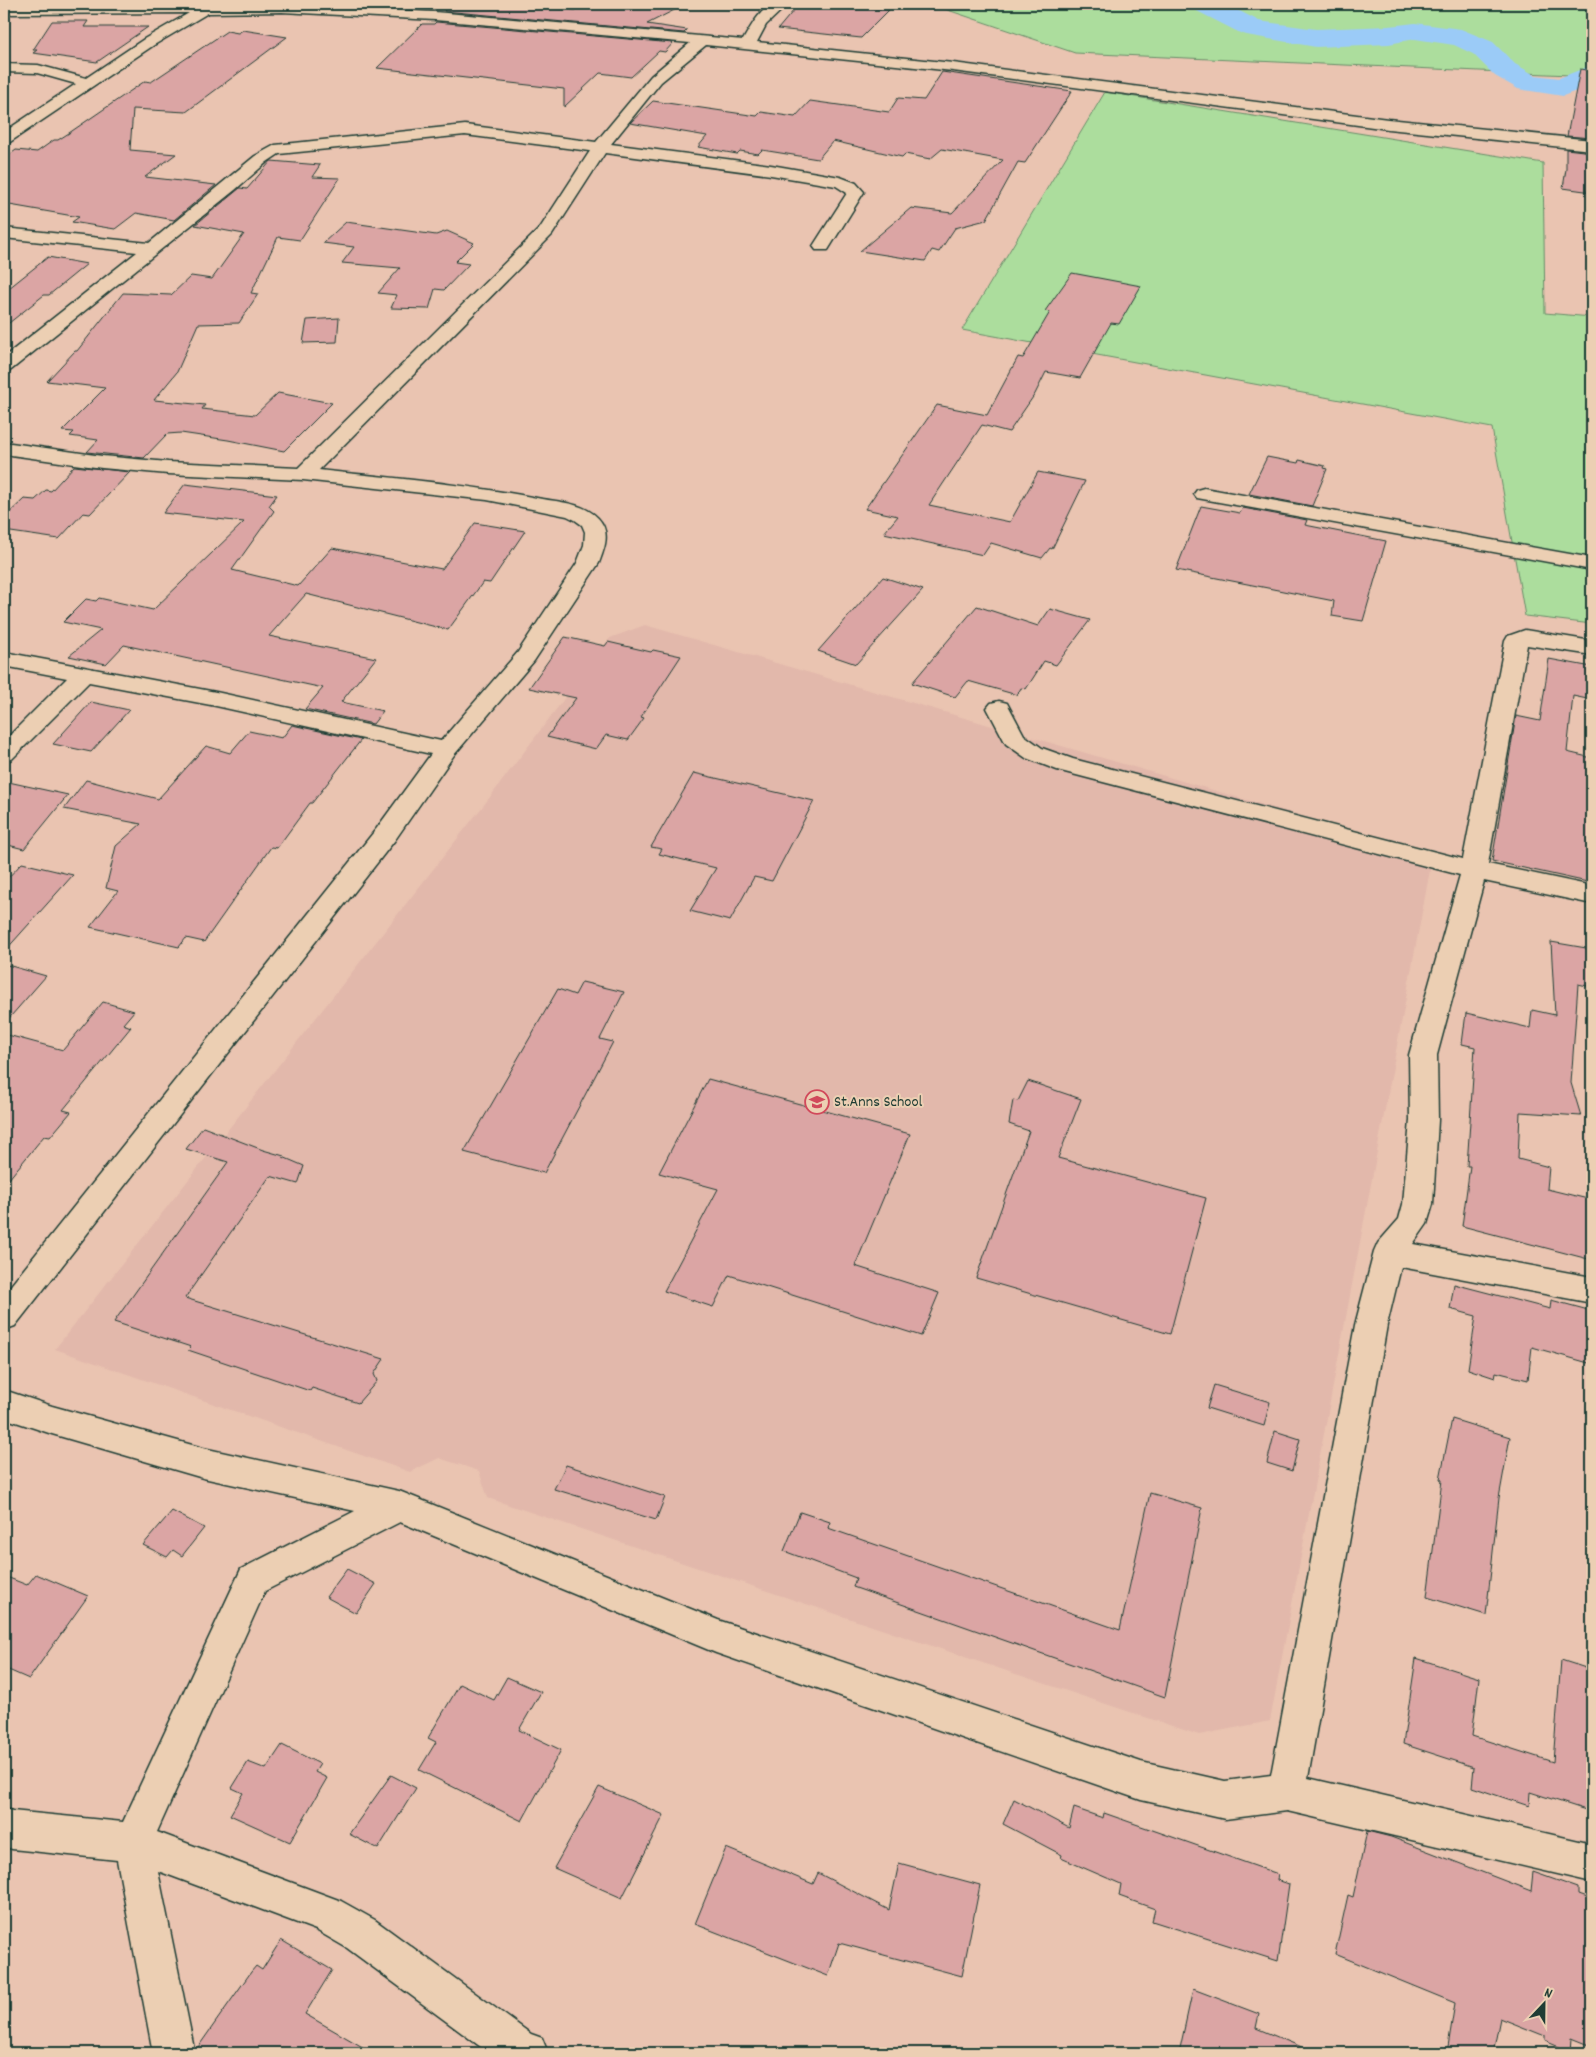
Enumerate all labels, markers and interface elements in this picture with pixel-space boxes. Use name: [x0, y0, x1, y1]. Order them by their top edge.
school or university icon: St.Anns School: [804, 1089, 830, 1115]
place label: St.Anns School: [834, 1091, 923, 1114]
north arrow: [1518, 1980, 1568, 2030]
text: N: [1541, 1983, 1555, 2004]

